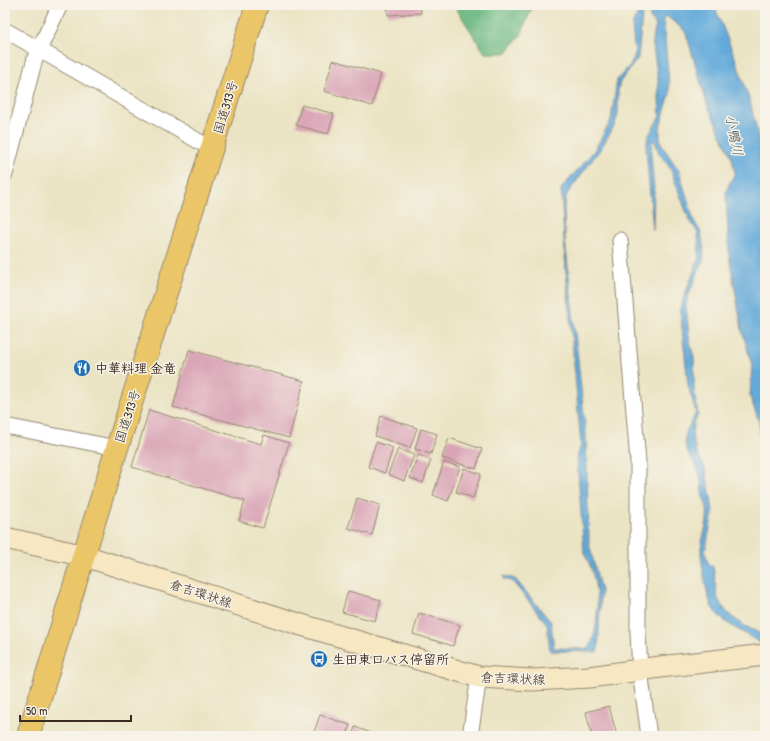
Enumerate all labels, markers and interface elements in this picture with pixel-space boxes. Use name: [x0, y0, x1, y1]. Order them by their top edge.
street label: 国道313号: [208, 78, 242, 136]
water label: 小鴨川: [722, 113, 748, 157]
restaurant icon: 中華料理 金竜: [72, 358, 92, 378]
place label: 中華料理 金竜: [95, 359, 176, 377]
street label: 国道313号: [110, 387, 144, 445]
street label: 倉吉環状線: [167, 574, 236, 612]
bus stop icon: 生田東口バス停留所: [309, 649, 329, 669]
place label: 生田東口バス停留所: [332, 650, 449, 668]
street label: 倉吉環状線: [480, 668, 547, 688]
scale bar: [20, 697, 131, 723]
text: 50 m: [26, 702, 47, 719]

